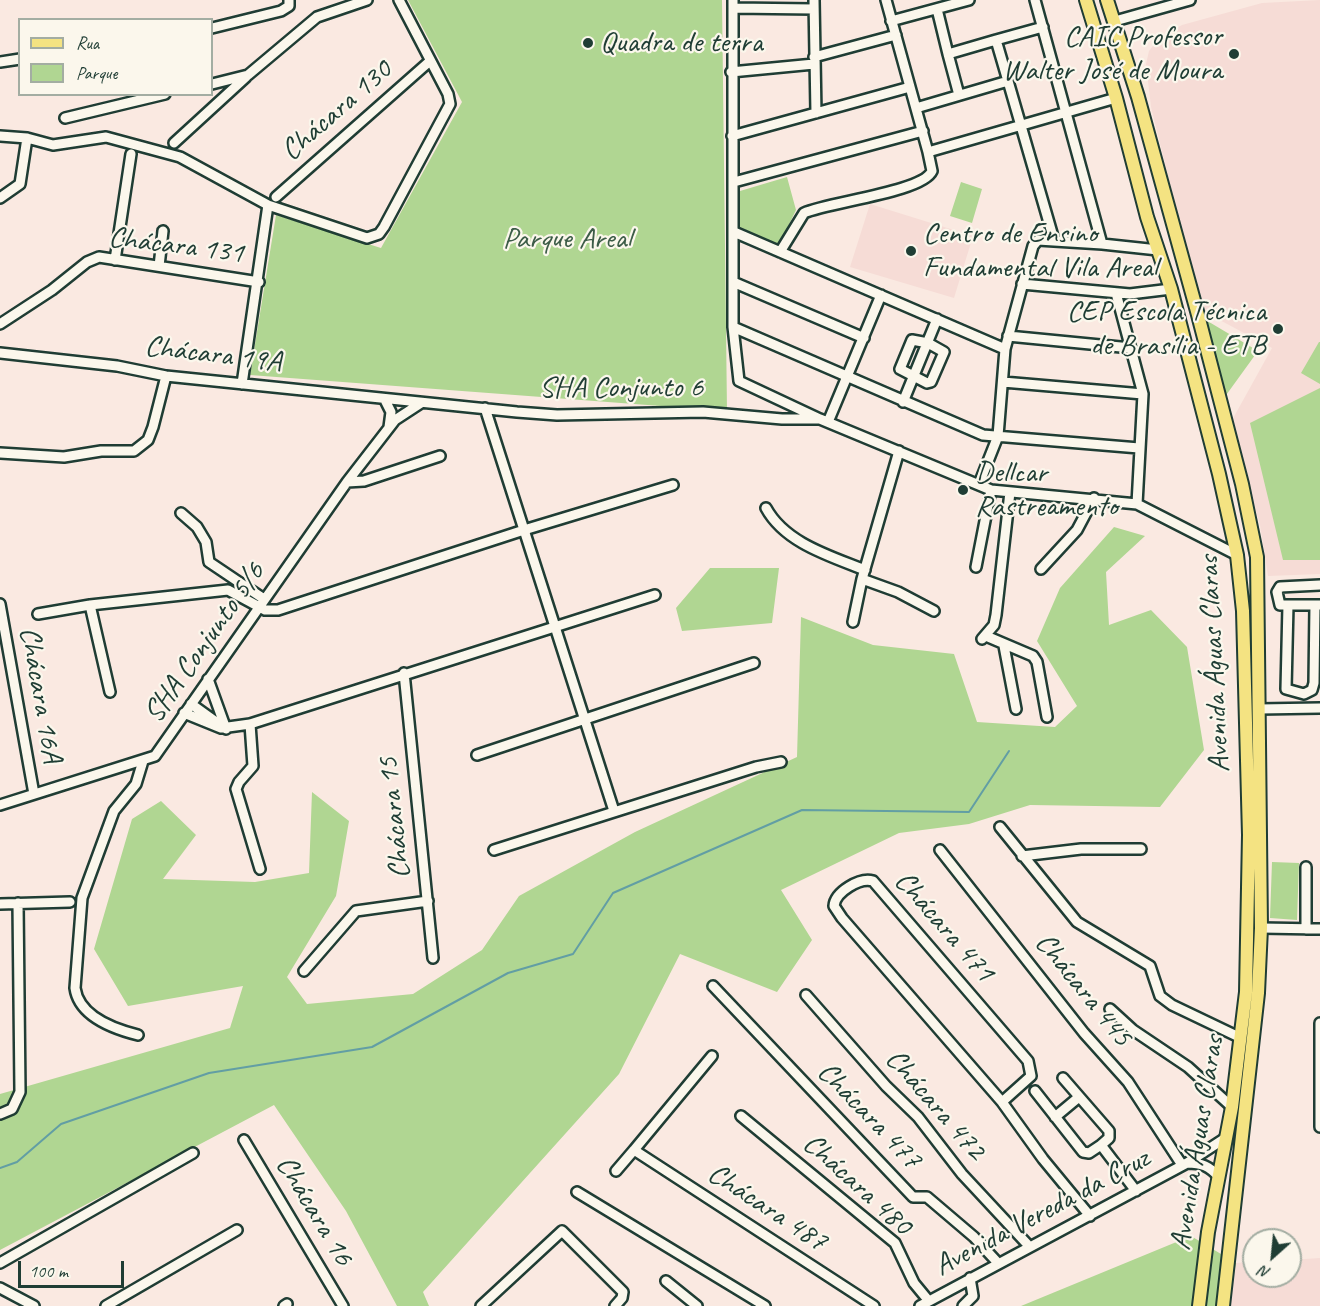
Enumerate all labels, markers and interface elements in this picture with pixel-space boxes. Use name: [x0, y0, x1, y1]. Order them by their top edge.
legend: [18, 18, 213, 96]
place label: CAIC Professor Walter José de Moura: [1003, 19, 1222, 90]
place label: Quadra de terra: [600, 25, 762, 61]
text: Rua: [76, 32, 99, 54]
marker: Quadra de terra: [581, 36, 595, 50]
marker: CAIC Professor Walter José de Moura: [1227, 47, 1241, 61]
street label: Chácara 130: [274, 53, 400, 169]
text: Parque: [76, 62, 117, 84]
place label: Centro de Ensino Fundamental Vila Areal: [923, 216, 1157, 286]
street label: Chácara 131: [107, 220, 245, 272]
park label: Parque Areal: [503, 221, 631, 257]
marker: Centro de Ensino Fundamental Vila Areal: [904, 244, 918, 258]
place label: CEP Escola Técnica de Brasília - ETB: [1067, 294, 1266, 364]
marker: CEP Escola Técnica de Brasília - ETB: [1271, 322, 1285, 336]
street label: Chácara 19A: [143, 329, 283, 381]
street label: SHA Conjunto 6: [539, 370, 703, 406]
place label: Dellcar Rastreamento: [975, 455, 1117, 526]
marker: Dellcar Rastreamento: [956, 483, 970, 497]
street label: Avenida Águas Claras: [1191, 555, 1239, 773]
street label: SHA Conjunto 5/6: [136, 556, 274, 730]
street label: Chácara 16A: [10, 624, 70, 766]
street label: Chácara 15: [371, 755, 419, 881]
street label: Chácara 471: [886, 864, 1002, 990]
street label: Chácara 445: [1026, 926, 1140, 1054]
street label: Avenida Águas Claras: [1163, 1033, 1233, 1253]
street label: Chácara 472: [877, 1042, 993, 1168]
street label: Chácara 477: [809, 1055, 929, 1177]
street label: Chácara 480: [795, 1126, 919, 1244]
street label: Avenida Vereda da Cruz: [928, 1141, 1156, 1285]
street label: Chácara 16: [267, 1149, 361, 1273]
street label: Chácara 487: [700, 1156, 834, 1260]
north arrow: [1242, 1228, 1302, 1288]
scale bar: [21, 1249, 128, 1287]
text: 100 m: [29, 1260, 68, 1282]
text: N: [1256, 1261, 1274, 1283]

